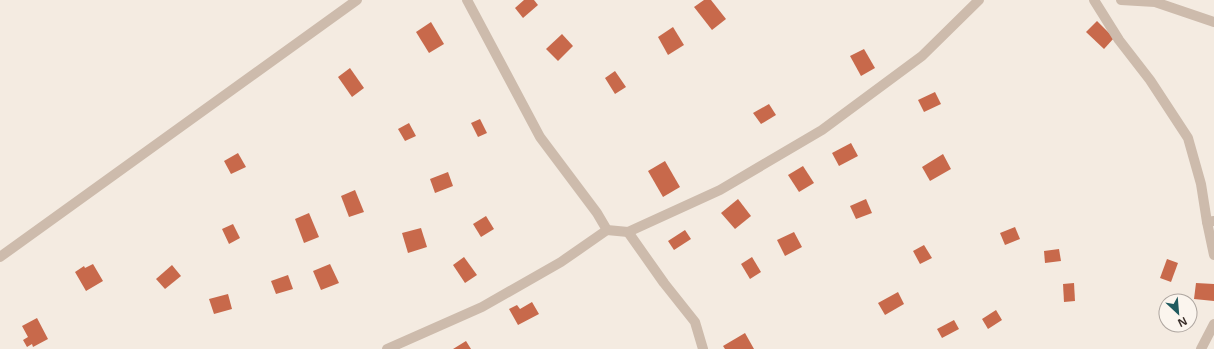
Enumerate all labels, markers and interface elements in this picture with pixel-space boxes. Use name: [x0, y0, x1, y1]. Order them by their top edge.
north arrow: [1158, 293, 1198, 333]
text: N: [1175, 314, 1190, 331]

